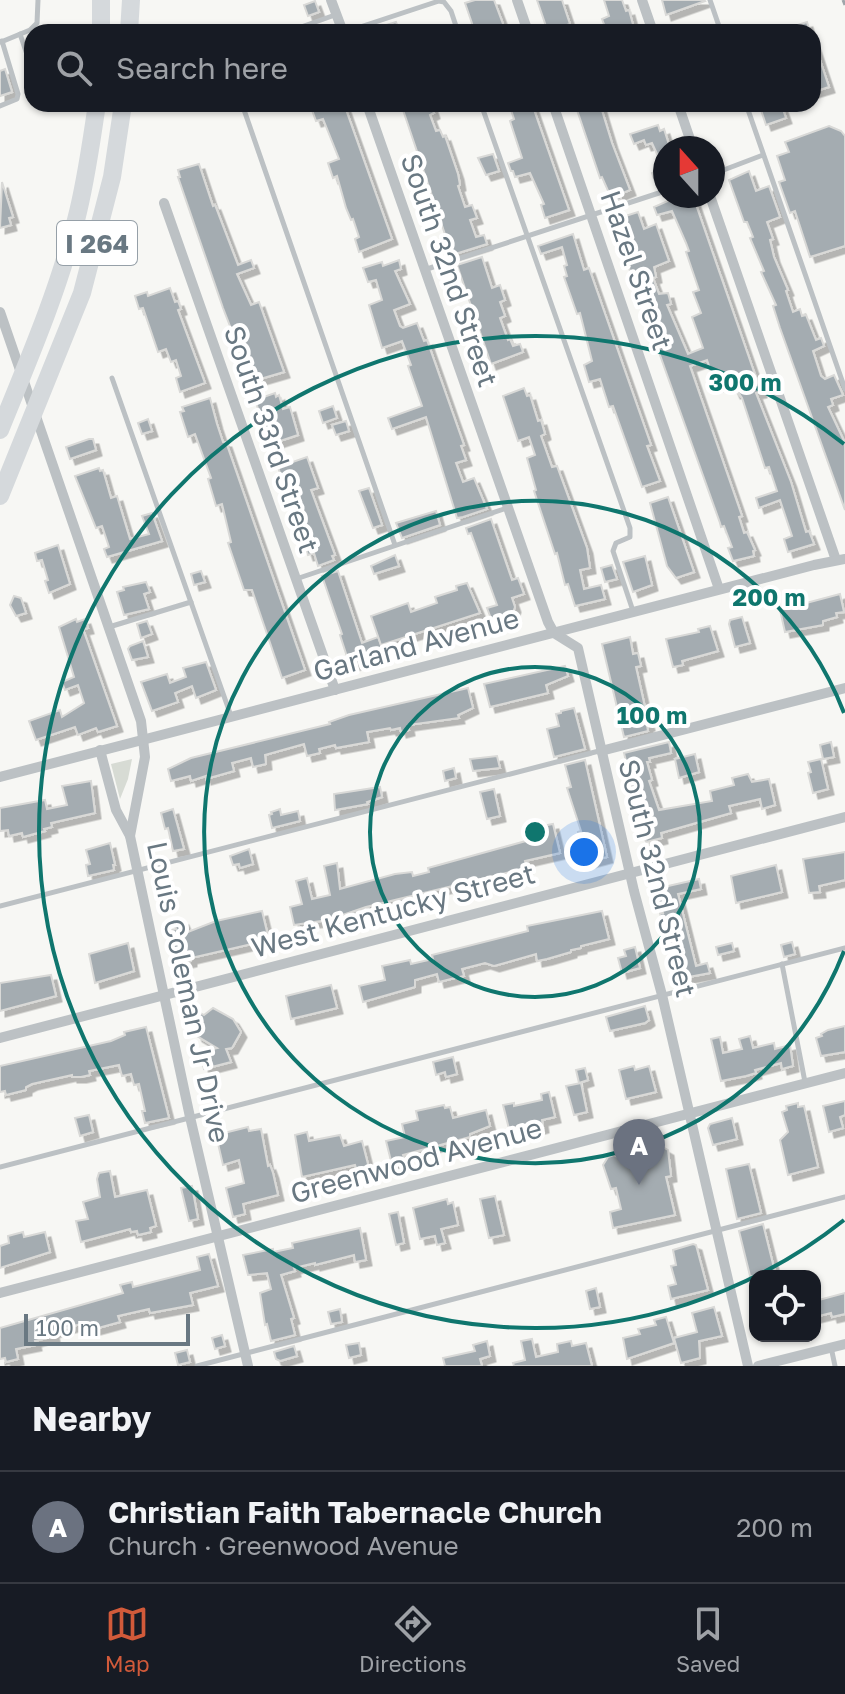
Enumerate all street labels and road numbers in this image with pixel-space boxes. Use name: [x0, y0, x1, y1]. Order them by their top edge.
street label: South 32nd Street: [395, 149, 505, 391]
street label: Hazel Street: [594, 186, 680, 354]
road number: I 264: [57, 221, 137, 265]
street label: South 33rd Street: [218, 321, 326, 557]
street label: Garland Avenue: [310, 601, 522, 687]
street label: South 32nd Street: [612, 756, 704, 1000]
street label: Louis Coleman Jr Drive: [141, 838, 237, 1146]
street label: West Kentucky Street: [248, 856, 538, 964]
street label: Greenwood Avenue: [287, 1111, 545, 1209]

